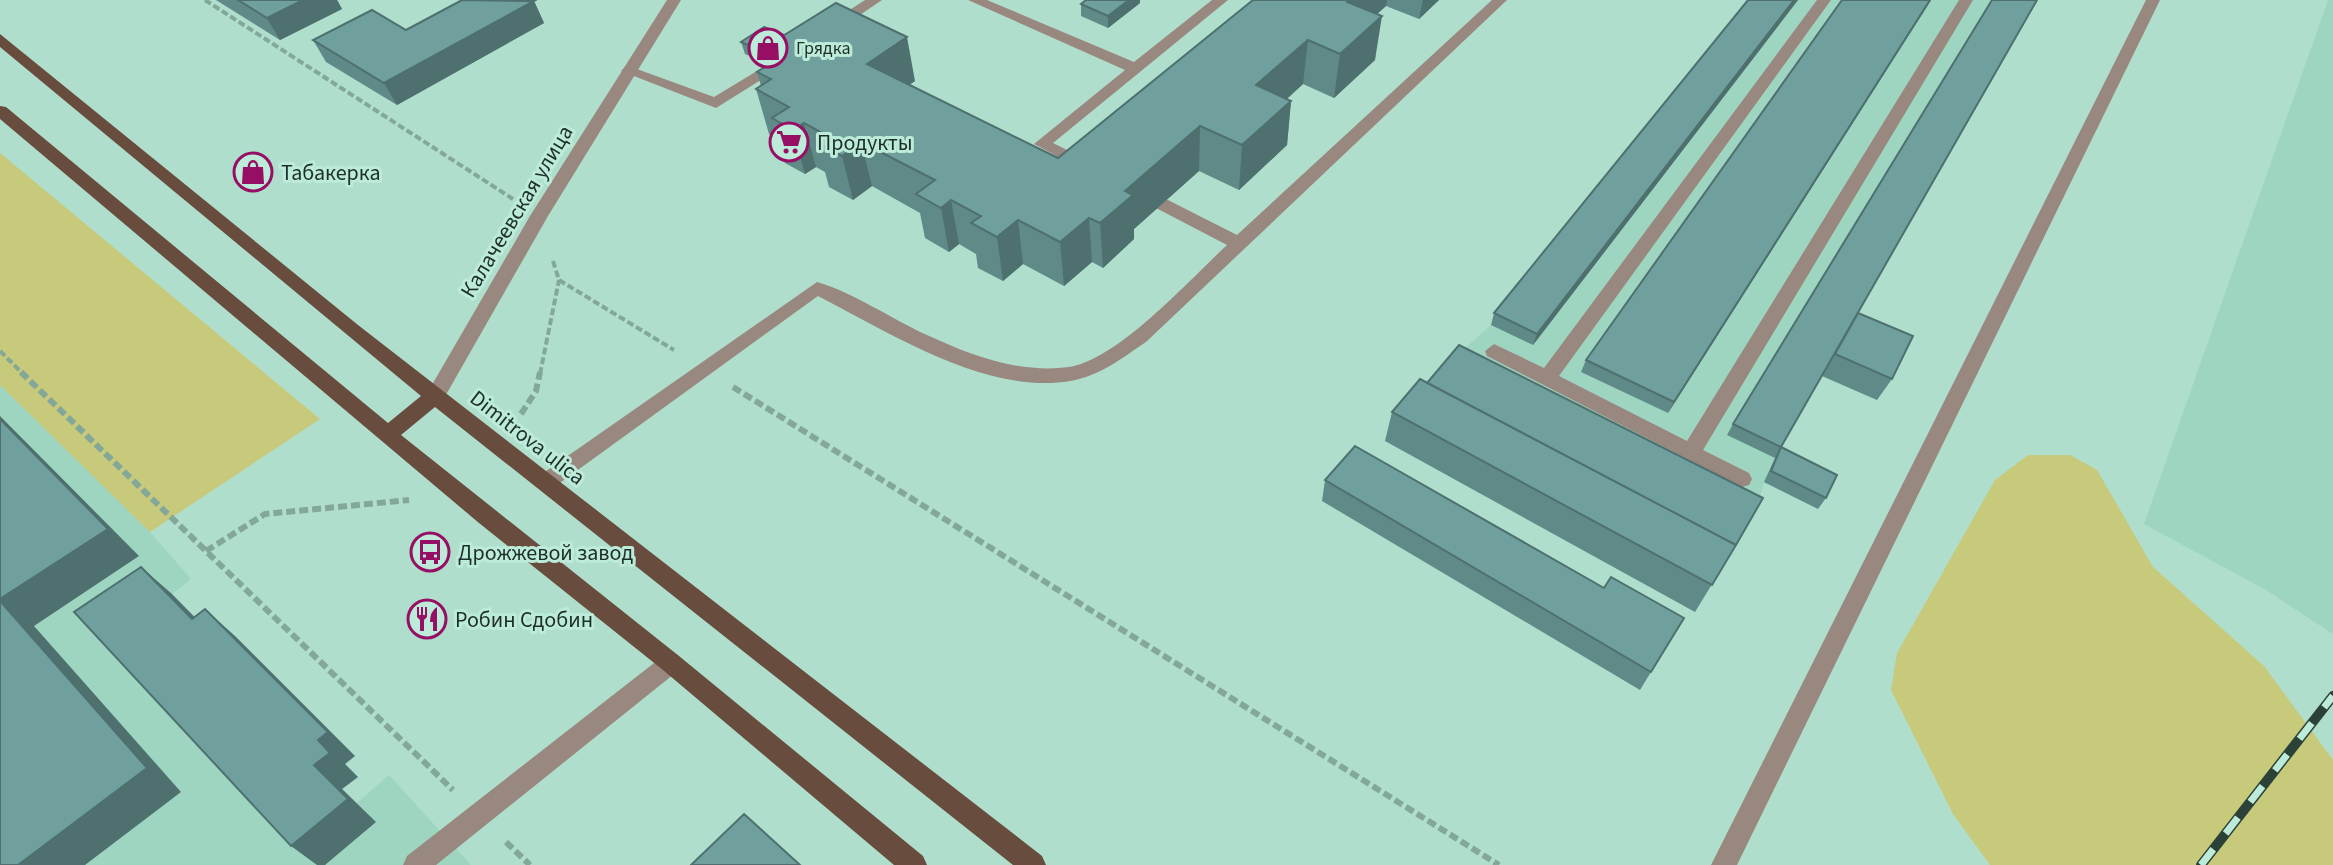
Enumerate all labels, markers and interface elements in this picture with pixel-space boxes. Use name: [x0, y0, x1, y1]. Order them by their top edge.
shop icon: Грядка: [747, 27, 789, 69]
place label: Грядка: [796, 36, 851, 61]
street label: Калачеевская улица: [453, 119, 581, 304]
supermarket icon: Продукты: [768, 121, 810, 163]
place label: Продукты: [817, 127, 913, 159]
shop icon: Табакерка: [232, 151, 274, 193]
place label: Табакерка: [281, 157, 381, 189]
street label: Dimitrova ulica: [463, 383, 592, 493]
bus stop icon: Дрожжевой завод: [409, 531, 451, 573]
place label: Дрожжевой завод: [458, 537, 633, 569]
restaurant icon: Робин Сдобин: [406, 598, 448, 640]
place label: Робин Сдобин: [455, 604, 593, 636]

